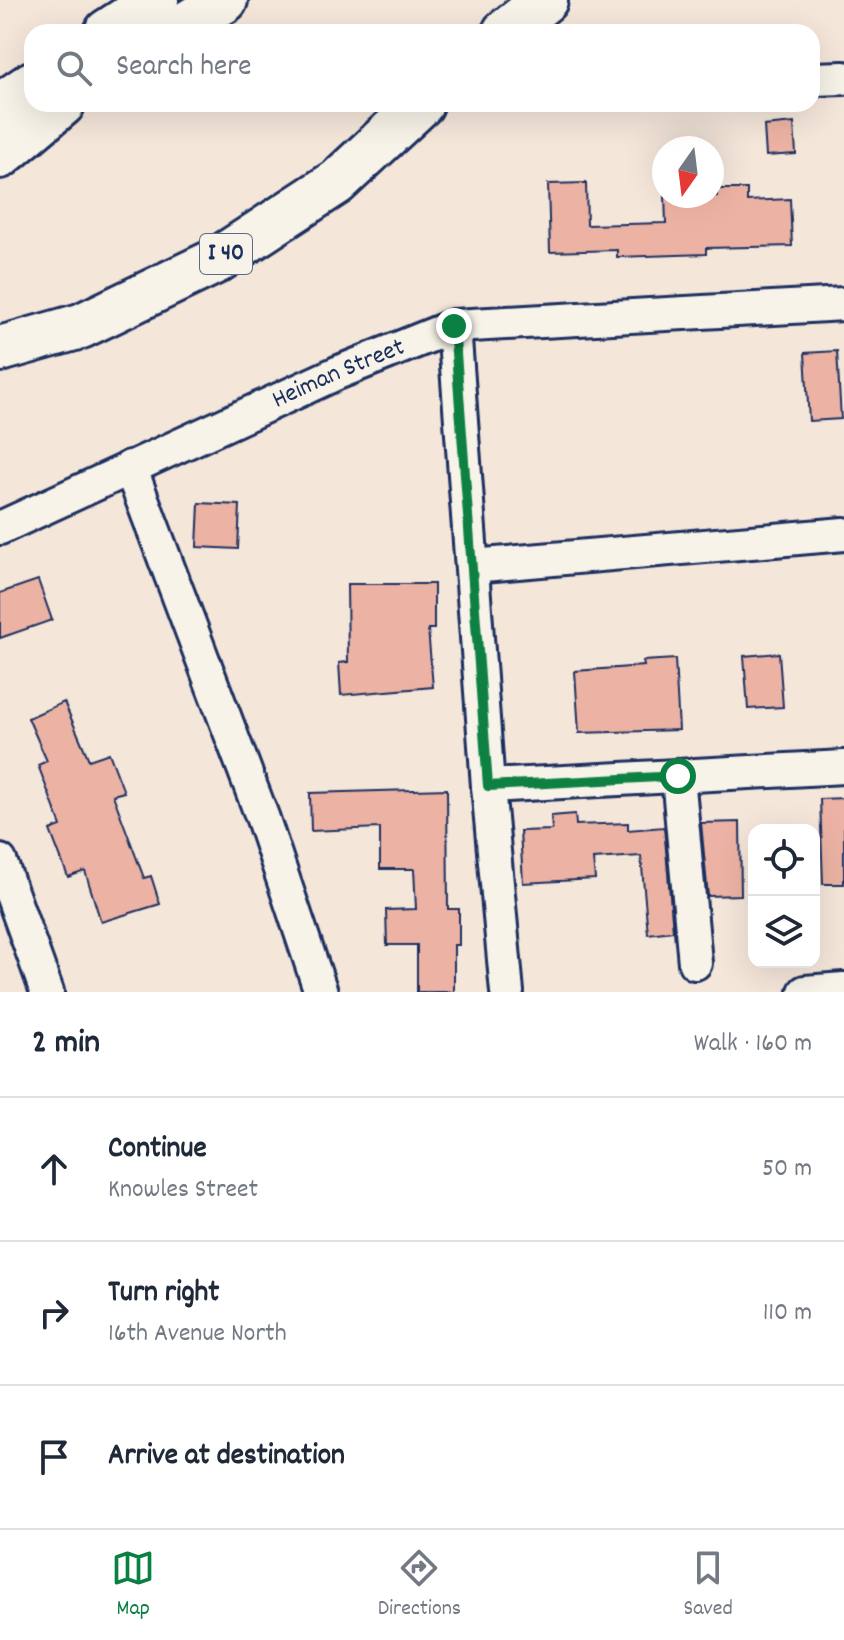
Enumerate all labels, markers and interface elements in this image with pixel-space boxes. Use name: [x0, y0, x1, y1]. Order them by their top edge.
search box: [24, 24, 820, 112]
icon: search: [52, 46, 96, 90]
text: Search here: [116, 47, 252, 90]
north arrow: [652, 136, 724, 208]
road number: I 40: [200, 234, 252, 274]
route end: [436, 308, 472, 344]
street label: Heiman Street: [266, 329, 411, 419]
route start: [660, 758, 696, 794]
map controls: [748, 824, 820, 968]
button: locate: [748, 824, 820, 896]
button: layers: [748, 896, 820, 968]
text: 2 min: [32, 1020, 100, 1069]
text: Walk · 160 m: [694, 1026, 812, 1063]
text: Continue: [108, 1129, 207, 1172]
icon: ahead: [32, 1147, 76, 1191]
text: 50 m: [762, 1151, 812, 1188]
text: Knowles Street: [108, 1172, 258, 1209]
text: Turn right: [108, 1273, 219, 1316]
icon: right: [32, 1291, 76, 1335]
text: 110 m: [763, 1295, 812, 1332]
text: 16th Avenue North: [108, 1316, 287, 1353]
icon: arrive: [32, 1435, 76, 1479]
text: Arrive at destination: [108, 1436, 345, 1479]
tab: Map: [111, 1546, 155, 1625]
tab: Directions: [378, 1546, 461, 1625]
tab: Saved: [684, 1546, 733, 1625]

